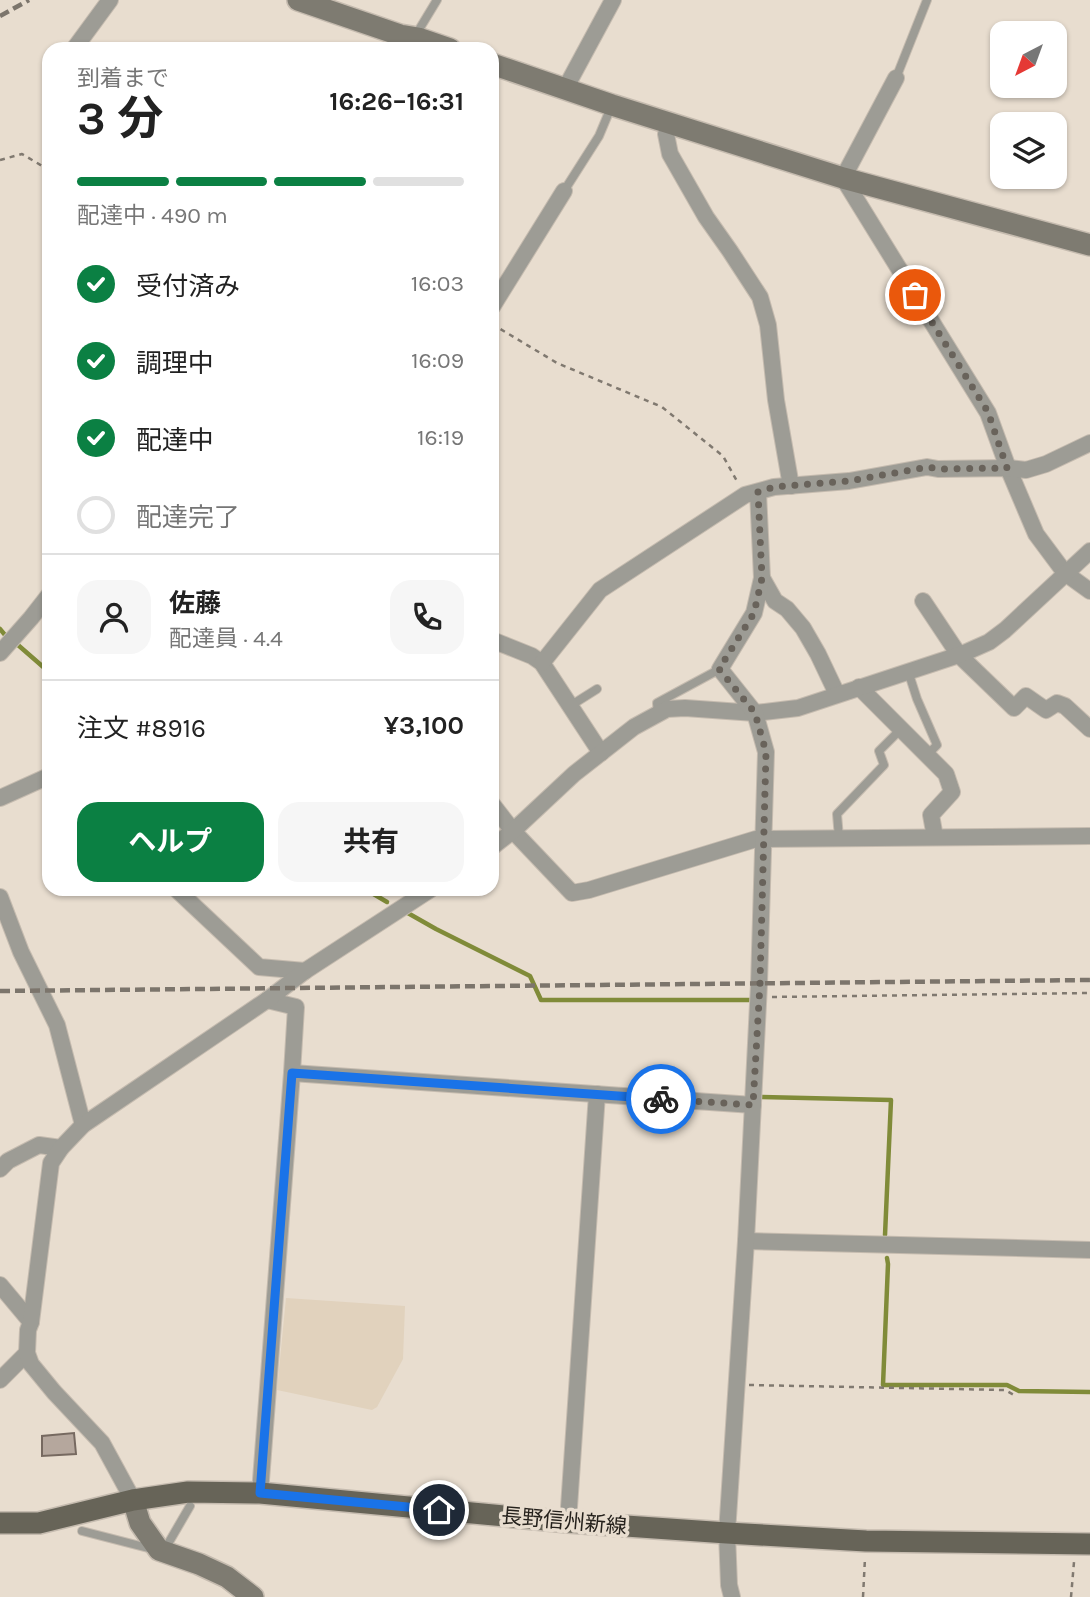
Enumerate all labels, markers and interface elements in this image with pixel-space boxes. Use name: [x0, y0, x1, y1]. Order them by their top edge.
north arrow: [990, 21, 1068, 98]
map controls: [990, 21, 1067, 189]
text: 到着まで: [77, 65, 169, 92]
text: 16:26–16:31: [329, 86, 464, 117]
text: 3 分: [77, 92, 163, 146]
button: layers: [990, 112, 1067, 189]
text: 配達中 · 490 m: [77, 202, 228, 229]
icon: check: [77, 265, 115, 303]
pin: [885, 265, 945, 325]
text: 16:03: [411, 270, 464, 297]
text: 受付済み: [136, 271, 240, 302]
icon: bag: [896, 276, 934, 314]
icon: check: [77, 342, 115, 380]
text: 16:09: [411, 347, 464, 374]
text: 調理中: [136, 348, 214, 379]
icon: check: [77, 419, 115, 457]
text: 16:19: [417, 424, 464, 451]
text: 配達中: [136, 425, 214, 456]
text: 配達完了: [136, 502, 240, 533]
button: person: [77, 580, 151, 654]
button: phone: [390, 580, 464, 654]
text: 佐藤: [169, 588, 221, 619]
text: 配達員 · 4.4: [169, 625, 283, 652]
text: ¥3,100: [384, 710, 464, 741]
text: 注文 #8916: [77, 713, 206, 744]
button: ヘルプ: [77, 802, 264, 882]
button: 共有: [278, 802, 464, 882]
courier: [626, 1064, 696, 1134]
icon: bike: [642, 1080, 680, 1118]
pin: [409, 1480, 469, 1540]
icon: home: [420, 1491, 458, 1529]
street label: 長野信州新線: [500, 1504, 628, 1538]

